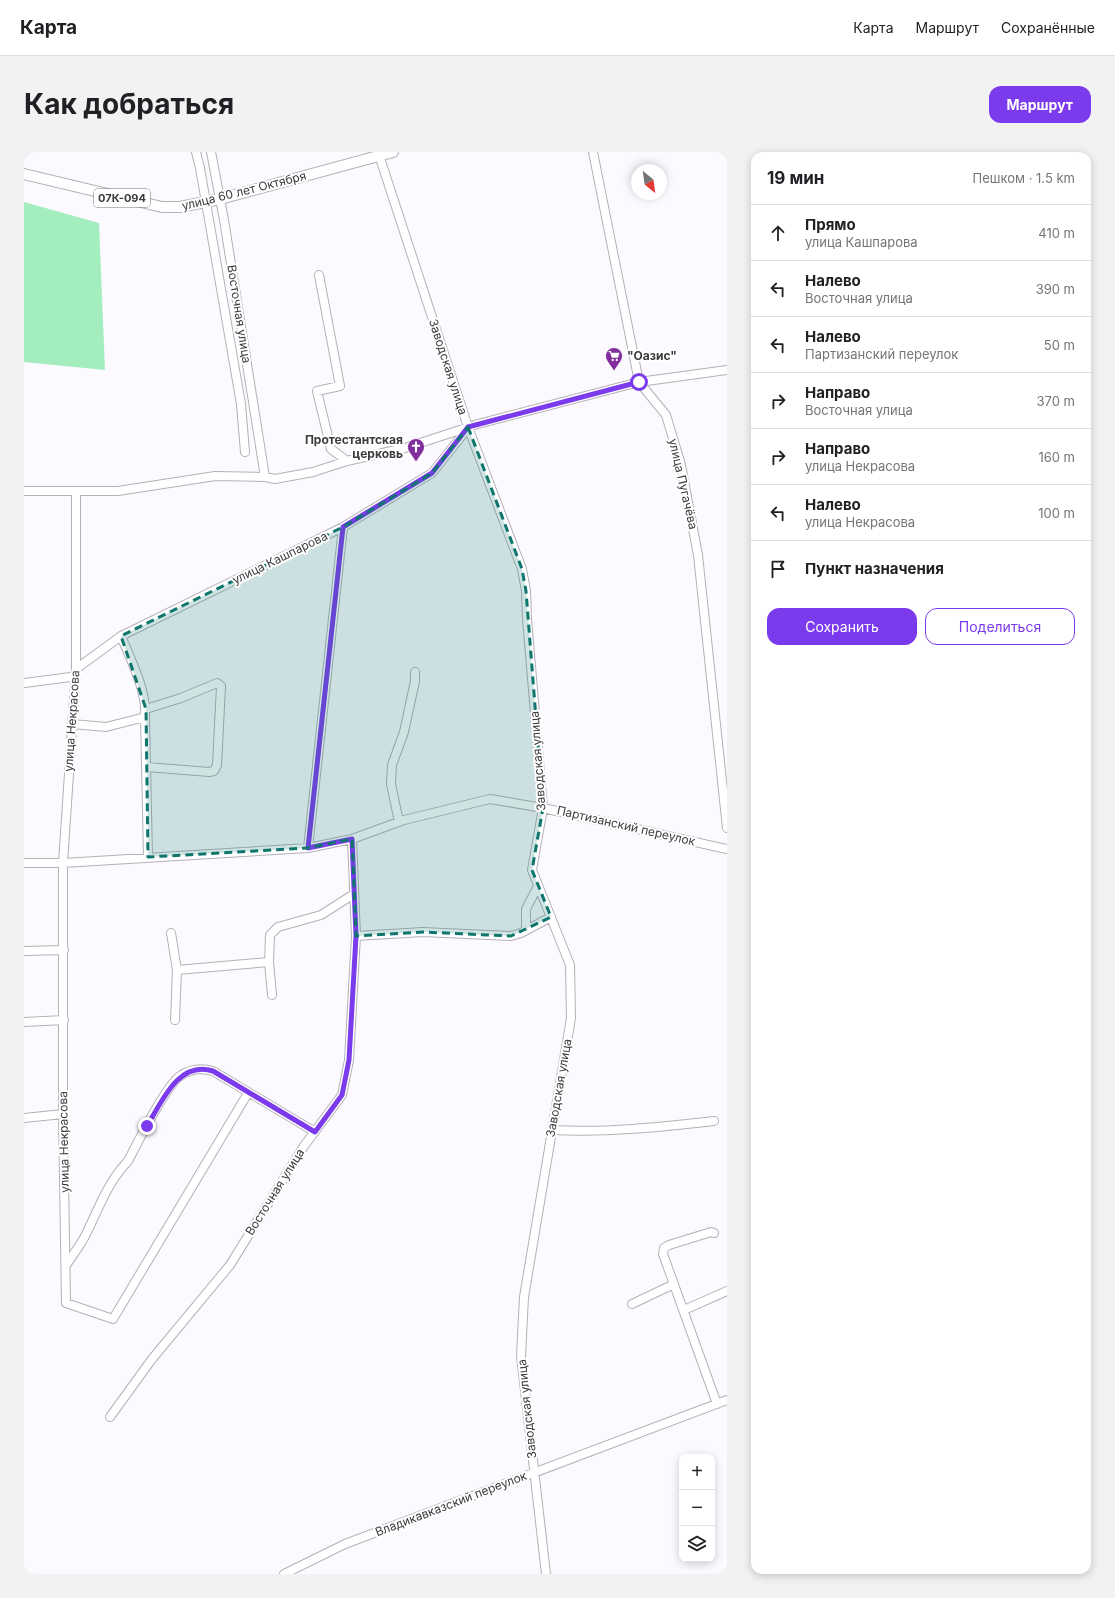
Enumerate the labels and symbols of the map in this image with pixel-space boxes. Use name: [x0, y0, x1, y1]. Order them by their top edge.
north arrow: [631, 164, 667, 200]
street label: улица 60 лет Октября: [180, 168, 308, 213]
road number: 07К-094: [94, 189, 150, 207]
street label: Восточная улица: [224, 264, 255, 364]
street label: Заводская улица: [426, 317, 471, 417]
supermarket icon: "Оазис": [604, 346, 624, 371]
place label: "Оазис": [627, 348, 677, 363]
route start: [630, 373, 648, 391]
place label: Протестантская церковь: [305, 432, 403, 461]
church icon: Протестантская церковь: [406, 437, 426, 462]
street label: улица Пугачёва: [666, 437, 701, 531]
street label: улица Кашпарова: [230, 528, 330, 587]
street label: улица Некрасова: [60, 670, 83, 772]
street label: Заводская улица: [527, 711, 548, 811]
street label: Партизанский переулок: [555, 802, 697, 849]
street label: Заводская улица: [542, 1037, 575, 1138]
street label: улица Некрасова: [55, 1091, 72, 1193]
route end: [138, 1117, 156, 1135]
street label: Восточная улица: [242, 1146, 307, 1238]
street label: Заводская улица: [514, 1359, 539, 1460]
street label: Владикавказский переулок: [373, 1467, 529, 1539]

